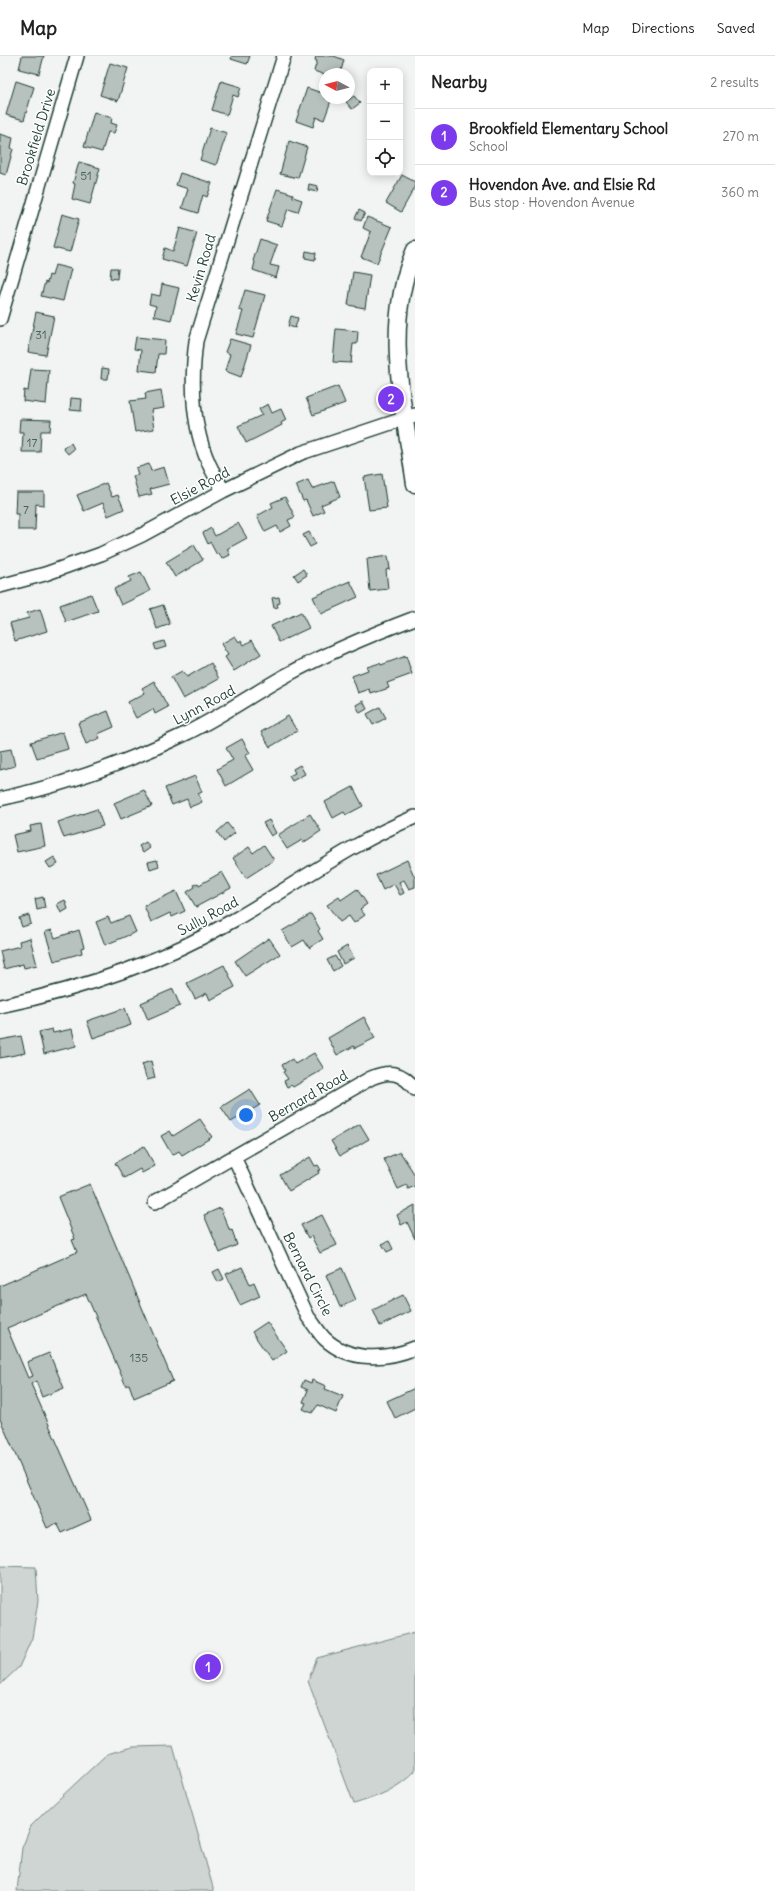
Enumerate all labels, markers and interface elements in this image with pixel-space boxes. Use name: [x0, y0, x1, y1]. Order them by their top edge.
text: Map: [20, 16, 57, 40]
text: Map: [582, 19, 609, 37]
text: Directions: [631, 19, 695, 37]
text: Saved: [717, 19, 755, 37]
north arrow: [319, 68, 355, 104]
map controls: [367, 68, 403, 176]
button: +: [367, 68, 403, 104]
text: Nearby: [431, 71, 487, 93]
text: 2 results: [710, 74, 759, 91]
street label: Brookfield Drive: [13, 86, 59, 188]
button: −: [367, 104, 403, 140]
text: Brookfield Elementary School: [469, 119, 668, 138]
text: 1: [441, 128, 447, 145]
text: 270 m: [722, 128, 759, 145]
text: School: [469, 138, 508, 155]
button: locate: [367, 140, 403, 176]
house number: 51: [80, 168, 92, 183]
text: Hovendon Ave. and Elsie Rd: [469, 175, 655, 194]
text: 2: [440, 184, 448, 201]
text: 360 m: [721, 184, 759, 201]
text: Bus stop · Hovendon Avenue: [469, 194, 635, 211]
street label: Kevin Road: [182, 232, 220, 304]
house number: 31: [35, 327, 47, 342]
pin: 2: [378, 384, 404, 414]
house number: 17: [27, 435, 37, 450]
street label: Elsie Road: [167, 463, 233, 509]
house number: 7: [23, 502, 29, 517]
street label: Lynn Road: [170, 681, 238, 729]
street label: Sully Road: [174, 892, 242, 940]
street label: Bernard Road: [265, 1066, 351, 1126]
your location: [236, 1105, 256, 1125]
street label: Bernard Circle: [279, 1229, 337, 1319]
house number: 135: [130, 1350, 148, 1365]
pin: 1: [195, 1652, 221, 1682]

